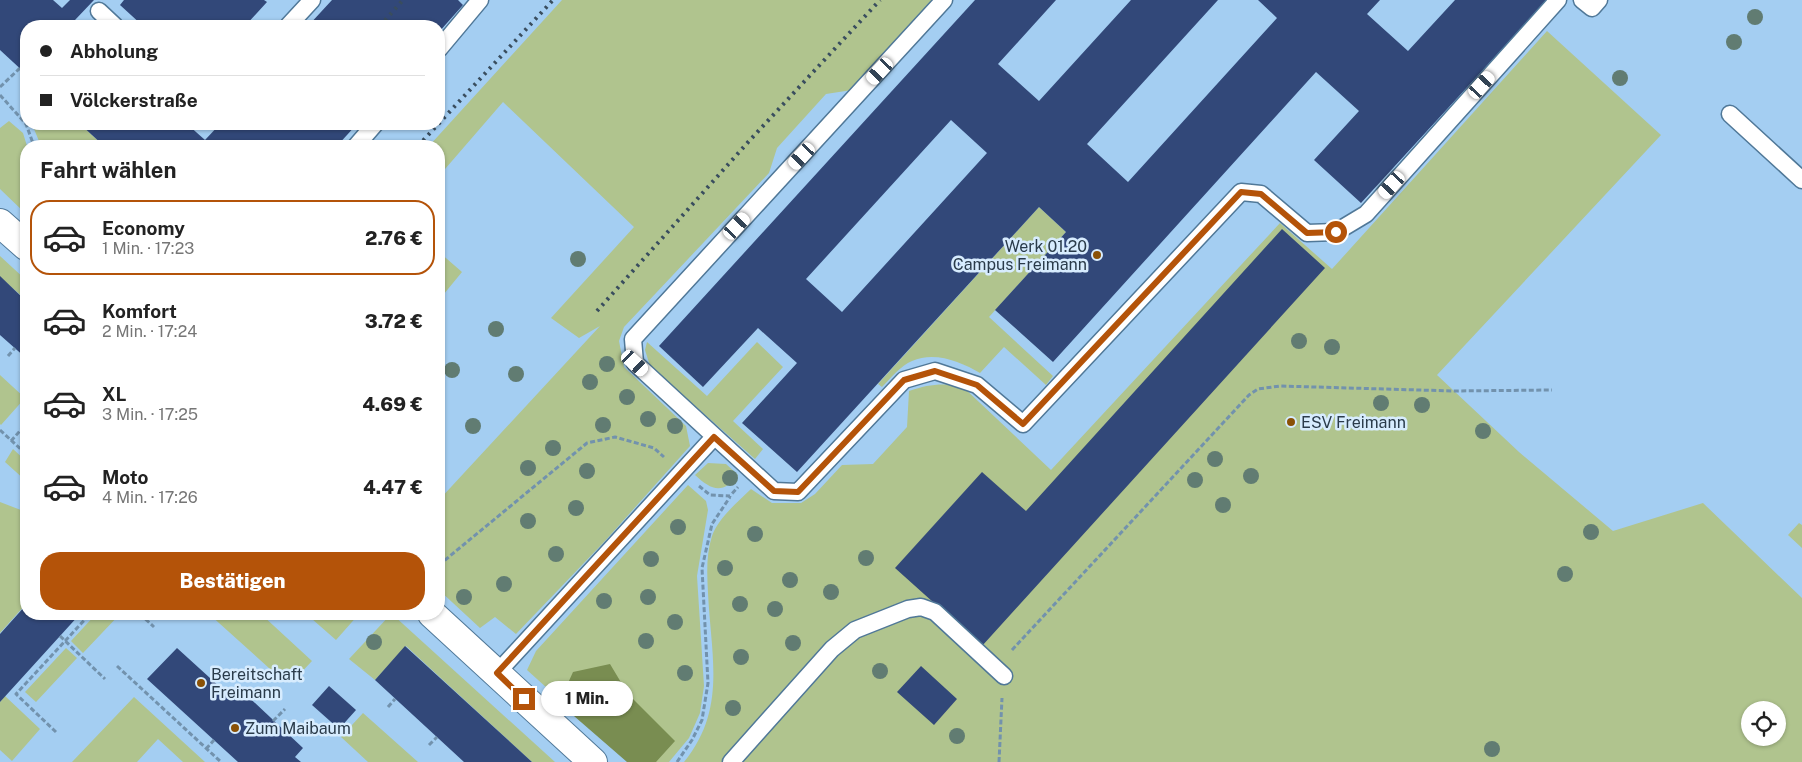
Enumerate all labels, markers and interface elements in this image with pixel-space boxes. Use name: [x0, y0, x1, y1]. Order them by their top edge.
text: Abholung: [70, 40, 158, 62]
car: [864, 55, 895, 87]
car: [1466, 69, 1497, 101]
text: Völckerstraße: [70, 89, 198, 111]
car: [786, 140, 817, 172]
text: Fahrt wählen: [40, 157, 177, 183]
car: [1376, 169, 1407, 201]
car: [721, 210, 752, 242]
icon: car: [42, 215, 87, 260]
text: Economy: [102, 217, 185, 239]
route start: [1325, 221, 1347, 243]
text: 2.76 €: [365, 227, 423, 249]
place label: Werk 01.20 Campus Freimann: [953, 237, 1087, 274]
text: 1 Min. · 17:23: [102, 239, 194, 258]
marker: Werk 01.20 Campus Freimann: [1091, 249, 1103, 261]
icon: car: [42, 298, 87, 343]
text: Komfort: [102, 300, 177, 322]
text: 3.72 €: [365, 310, 423, 332]
text: 2 Min. · 17:24: [102, 322, 197, 341]
car: [618, 347, 651, 379]
icon: car: [42, 381, 87, 426]
text: XL: [102, 383, 127, 405]
text: 4.69 €: [362, 393, 423, 415]
text: 3 Min. · 17:25: [102, 405, 198, 424]
place label: ESV Freimann: [1301, 413, 1406, 432]
marker: ESV Freimann: [1285, 416, 1297, 428]
icon: car: [42, 464, 87, 509]
text: Moto: [102, 466, 148, 488]
text: 4.47 €: [363, 476, 423, 498]
text: 4 Min. · 17:26: [102, 488, 198, 507]
button: Bestätigen: [40, 552, 425, 610]
place label: Bereitschaft Freimann: [211, 665, 303, 702]
marker: Bereitschaft Freimann: [195, 677, 207, 689]
callout: 1 Min.: [542, 682, 634, 716]
route end: [513, 688, 535, 710]
text: 1 Min.: [565, 689, 609, 708]
map controls: [1741, 701, 1786, 746]
button: locate: [1741, 701, 1786, 746]
place label: Zum Maibaum: [245, 719, 351, 738]
marker: Zum Maibaum: [229, 722, 241, 734]

